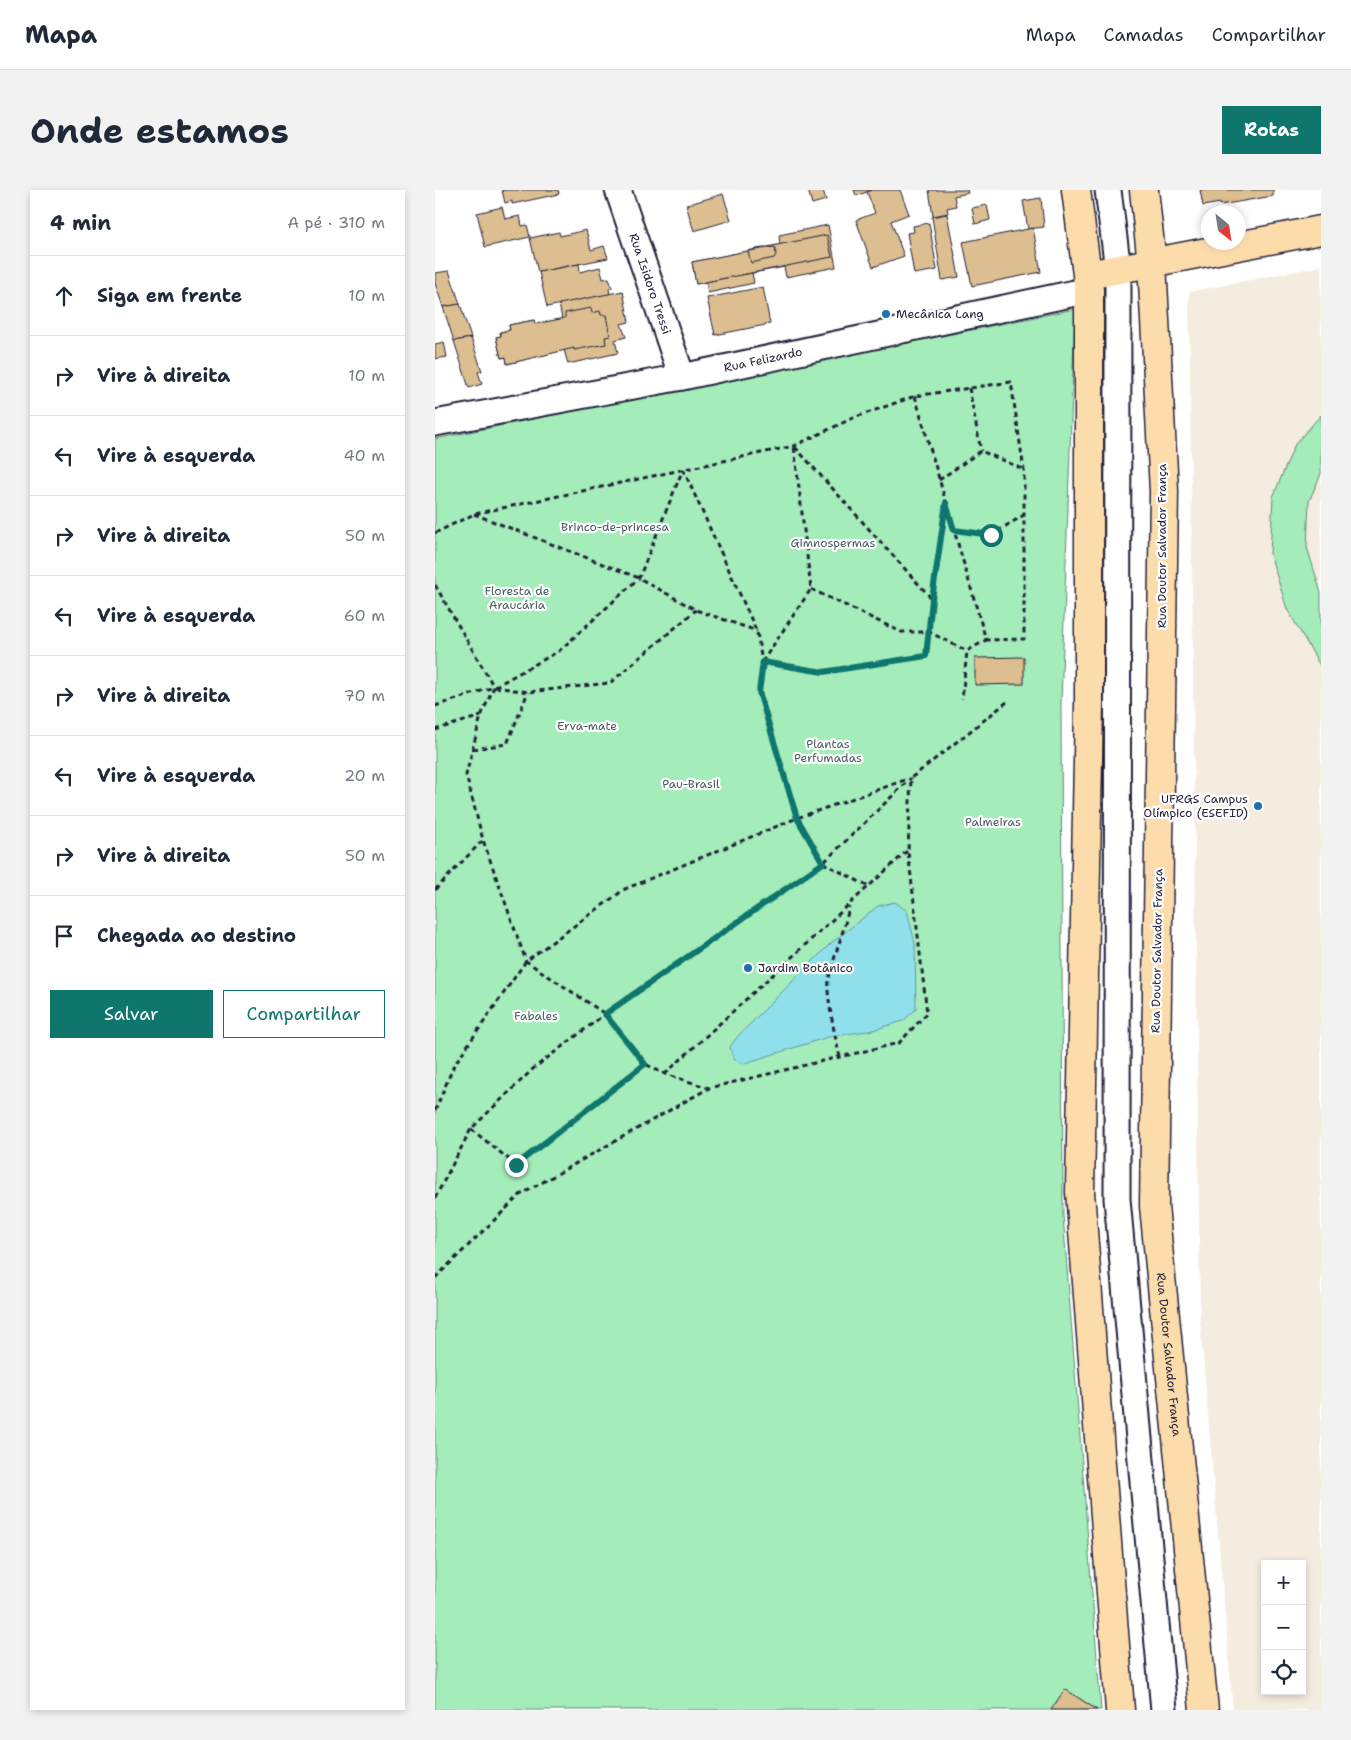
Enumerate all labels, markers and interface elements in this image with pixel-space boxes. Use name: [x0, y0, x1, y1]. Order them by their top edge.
text: Mapa: [25, 19, 97, 51]
text: Mapa: [1026, 23, 1076, 47]
text: Camadas: [1104, 23, 1184, 47]
text: Compartilhar: [1212, 23, 1326, 47]
button: Rotas: [1222, 106, 1321, 154]
text: Onde estamos: [30, 107, 289, 154]
north arrow: [1201, 205, 1246, 250]
text: 4 min: [50, 209, 111, 237]
text: A pé · 310 m: [287, 212, 385, 233]
street label: Rua Isidoro Tressi: [625, 231, 675, 336]
icon: ahead: [50, 282, 78, 310]
text: Siga em frente: [97, 283, 242, 308]
text: 10 m: [348, 285, 385, 306]
place label: Mecânica Lang: [896, 306, 984, 322]
marker: Mecânica Lang: [880, 308, 892, 320]
street label: Rua Felizardo: [722, 344, 804, 376]
icon: right: [50, 362, 78, 390]
text: Vire à direita: [97, 363, 230, 388]
text: 10 m: [348, 365, 385, 386]
icon: left: [50, 442, 78, 470]
text: Vire à esquerda: [97, 443, 255, 468]
text: 40 m: [343, 445, 385, 466]
street label: Rua Doutor Salvador França: [1154, 463, 1170, 628]
park label: Brinco-de-princesa: [561, 519, 670, 535]
icon: right: [50, 522, 78, 550]
text: Vire à direita: [97, 523, 230, 548]
route start: [980, 524, 1003, 547]
text: 50 m: [345, 525, 385, 546]
park label: Gimnospermas: [790, 535, 876, 551]
park label: Floresta de Araucária: [484, 583, 550, 613]
icon: left: [50, 602, 78, 630]
text: Vire à esquerda: [97, 603, 255, 628]
text: 60 m: [344, 605, 385, 626]
icon: right: [50, 682, 78, 710]
text: Vire à direita: [97, 683, 230, 708]
text: 70 m: [344, 685, 385, 706]
park label: Erva-mate: [557, 718, 617, 734]
park label: Plantas Perfumadas: [794, 736, 862, 766]
icon: left: [50, 762, 78, 790]
text: Vire à esquerda: [97, 763, 255, 788]
text: 20 m: [344, 765, 385, 786]
park label: Pau-Brasil: [662, 776, 720, 792]
place label: UFRGS Campus Olímpico (ESEFID): [1144, 791, 1248, 821]
marker: UFRGS Campus Olímpico (ESEFID): [1252, 800, 1264, 812]
park label: Palmeiras: [965, 814, 1021, 830]
icon: right: [50, 842, 78, 870]
text: Vire à direita: [97, 843, 230, 868]
text: 50 m: [345, 845, 385, 866]
street label: Rua Doutor Salvador França: [1148, 868, 1166, 1033]
icon: arrive: [50, 922, 78, 950]
text: Chegada ao destino: [97, 923, 296, 948]
place label: Jardim Botânico: [758, 960, 853, 976]
marker: Jardim Botânico: [742, 962, 754, 974]
button: Salvar: [50, 990, 213, 1038]
button: Compartilhar: [223, 990, 385, 1038]
park label: Fabales: [514, 1008, 558, 1024]
route end: [505, 1154, 528, 1177]
street label: Rua Doutor Salvador França: [1153, 1272, 1185, 1438]
map controls: [1261, 1560, 1306, 1695]
button: +: [1261, 1560, 1306, 1605]
button: −: [1261, 1605, 1306, 1650]
button: locate: [1261, 1650, 1306, 1695]

